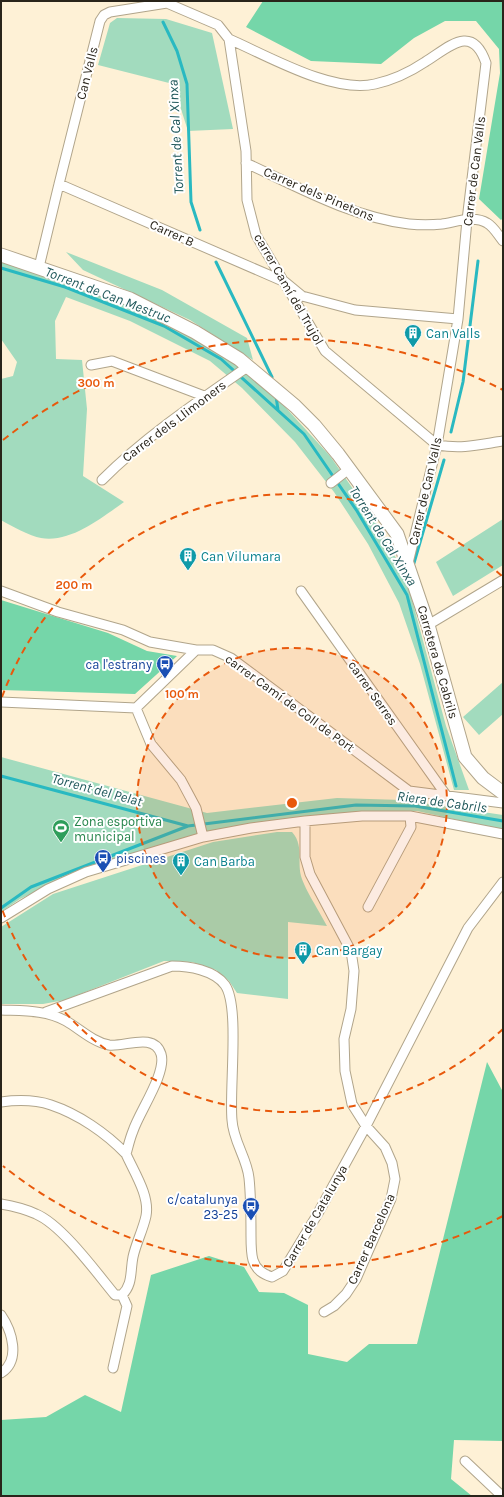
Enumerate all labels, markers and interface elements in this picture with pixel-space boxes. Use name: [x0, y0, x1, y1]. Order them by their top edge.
street label: Can Valls: [73, 45, 101, 101]
water label: Torrent de Cal Xinxa: [165, 79, 187, 195]
street label: Carrer de Can Valls: [460, 115, 488, 227]
street label: Carrer dels Pinetons: [261, 164, 377, 224]
street label: Carrer B: [147, 217, 197, 249]
street label: carrer Camí del Trujol: [251, 231, 327, 347]
water label: Torrent de Can Mestruc: [43, 263, 174, 327]
building icon: Can Valls: [403, 323, 423, 348]
place label: Can Valls: [426, 326, 480, 341]
text: 300 m: [77, 376, 115, 390]
street label: Carrer dels Llimoners: [119, 377, 229, 465]
street label: Carrer de Can Valls: [405, 435, 445, 547]
water label: Torrent de Cal Xinxa: [345, 483, 421, 589]
building icon: Can Vilumara: [178, 546, 198, 571]
place label: Can Vilumara: [201, 549, 281, 564]
text: 200 m: [56, 578, 92, 592]
street label: Carretera de Cabrils: [415, 604, 461, 720]
street label: carrer Camí de Coll de Port: [222, 651, 358, 755]
bus stop icon: ca l'estrany: [155, 654, 175, 679]
place label: ca l'estrany: [85, 657, 152, 672]
street label: carrer Serres: [345, 658, 401, 728]
text: 100 m: [165, 687, 199, 701]
water label: Torrent del Pelat: [50, 770, 144, 810]
water label: Riera de Cabrils: [396, 787, 488, 817]
centre of rings: [285, 796, 299, 810]
place label: Zona esportiva municipal: [74, 814, 162, 844]
sports icon: Zona esportiva municipal: [51, 818, 71, 843]
bus stop icon: piscines: [93, 848, 113, 873]
place label: piscines: [116, 851, 166, 866]
building icon: Can Barba: [171, 851, 191, 876]
place label: Can Barba: [194, 854, 255, 869]
building icon: Can Bargay: [293, 940, 313, 965]
place label: Can Bargay: [316, 943, 382, 958]
street label: Carrer de Catalunya: [279, 1162, 351, 1270]
street label: Carrer Barcelona: [344, 1191, 398, 1287]
place label: c/catalunya 23-25: [167, 1192, 238, 1222]
bus stop icon: c/catalunya 23-25: [241, 1196, 261, 1221]

